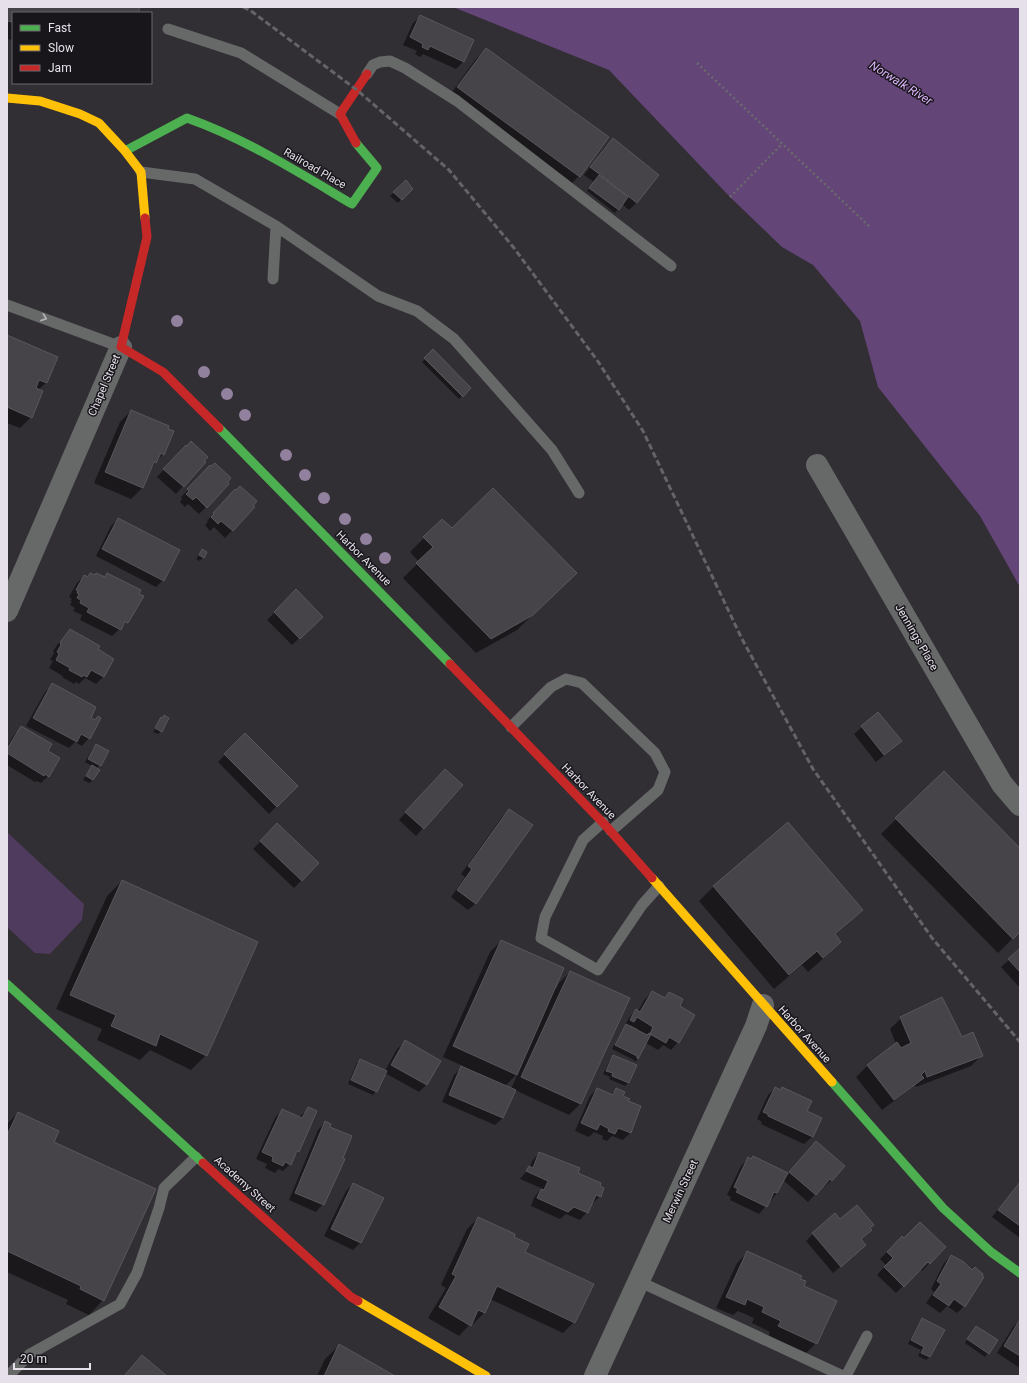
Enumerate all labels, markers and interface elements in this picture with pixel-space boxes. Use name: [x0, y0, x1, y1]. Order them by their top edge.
legend: [12, 12, 152, 84]
text: Fast: [48, 21, 71, 35]
text: Slow: [48, 41, 74, 55]
water label: Norwalk River: [867, 58, 936, 108]
text: Jam: [48, 61, 72, 75]
street label: Railroad Place: [281, 145, 349, 192]
one-way arrow: [40, 314, 47, 322]
street label: Chapel Street: [86, 352, 123, 418]
street label: Harbor Avenue: [333, 528, 394, 589]
street label: Jennings Place: [892, 602, 941, 673]
street label: Harbor Avenue: [559, 761, 619, 822]
street label: Harbor Avenue: [776, 1003, 834, 1066]
street label: Academy Street: [211, 1154, 278, 1215]
street label: Merwin Street: [660, 1157, 701, 1225]
scale bar: [14, 1345, 90, 1371]
text: 20 m: [20, 1352, 47, 1366]

